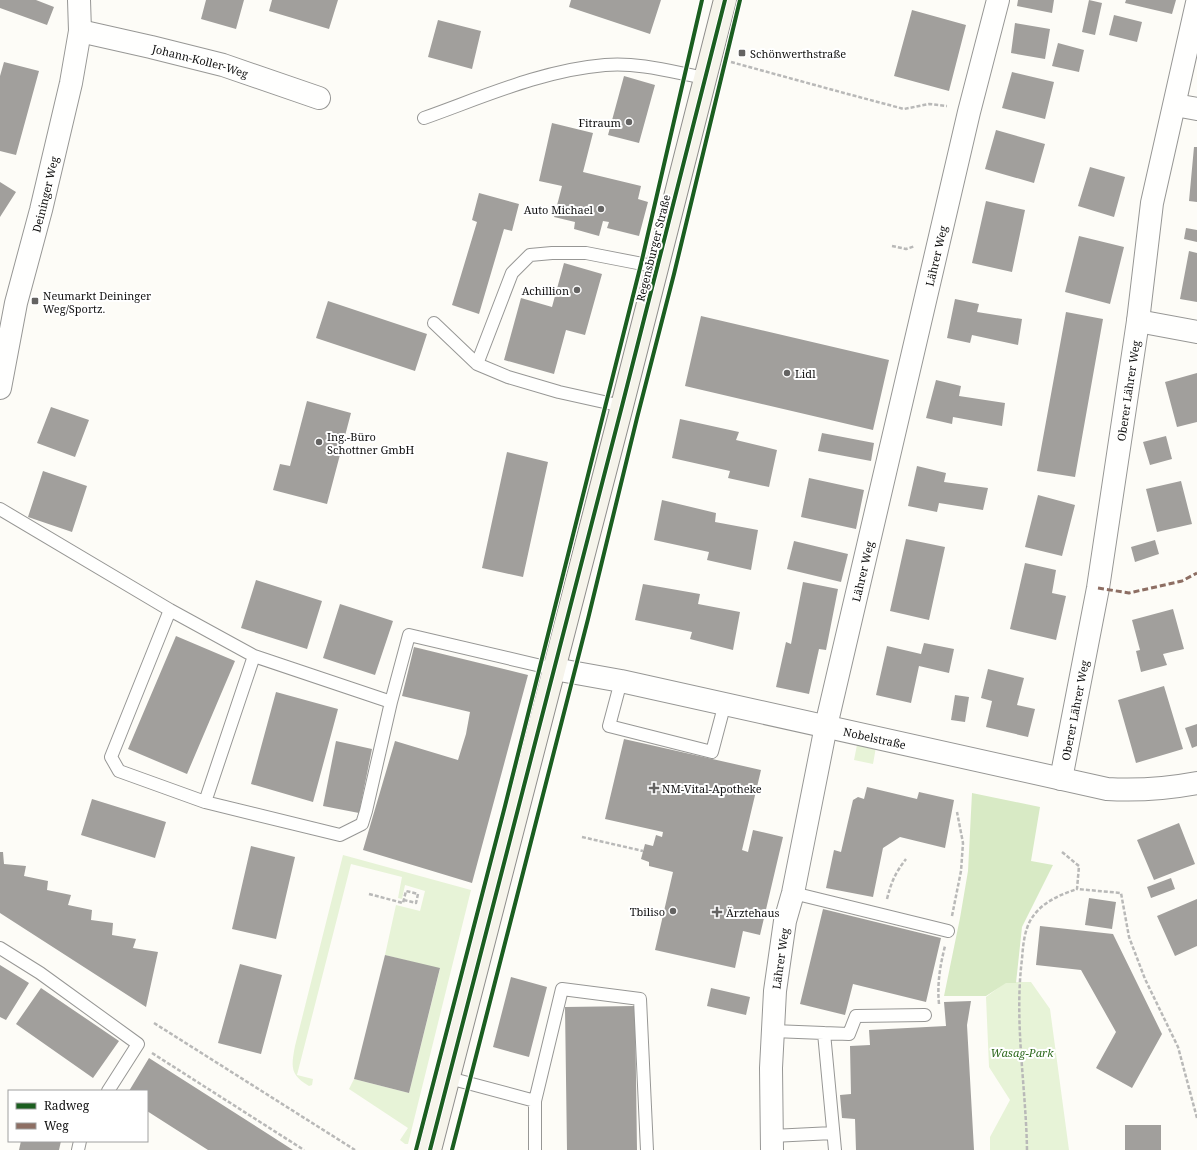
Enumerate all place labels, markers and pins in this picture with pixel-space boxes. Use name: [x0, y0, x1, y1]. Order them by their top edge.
place label: Schönwerthstraße: [750, 46, 846, 61]
marker: Schönwerthstraße: [737, 48, 747, 58]
place label: Fitraum: [579, 115, 622, 130]
marker: Fitraum: [624, 117, 634, 127]
place label: Auto Michael: [524, 202, 594, 217]
marker: Auto Michael: [596, 204, 606, 214]
place label: Achillion: [522, 283, 569, 298]
marker: Achillion: [572, 285, 582, 295]
place label: Neumarkt Deininger Weg/Sportz.: [43, 288, 152, 316]
marker: Neumarkt Deininger Weg/Sportz.: [30, 296, 40, 306]
place label: Lidl: [795, 366, 816, 381]
marker: Lidl: [782, 368, 792, 378]
place label: Ing.-Büro Schottner GmbH: [327, 429, 414, 457]
marker: Ing.-Büro Schottner GmbH: [314, 437, 324, 447]
place label: NM-Vital-Apotheke: [662, 781, 762, 796]
marker: NM-Vital-Apotheke: [649, 783, 659, 793]
place label: Tbiliso: [630, 904, 665, 919]
place label: Ärztehaus: [726, 905, 779, 920]
marker: Tbiliso: [668, 906, 678, 916]
marker: Ärztehaus: [711, 906, 723, 918]

